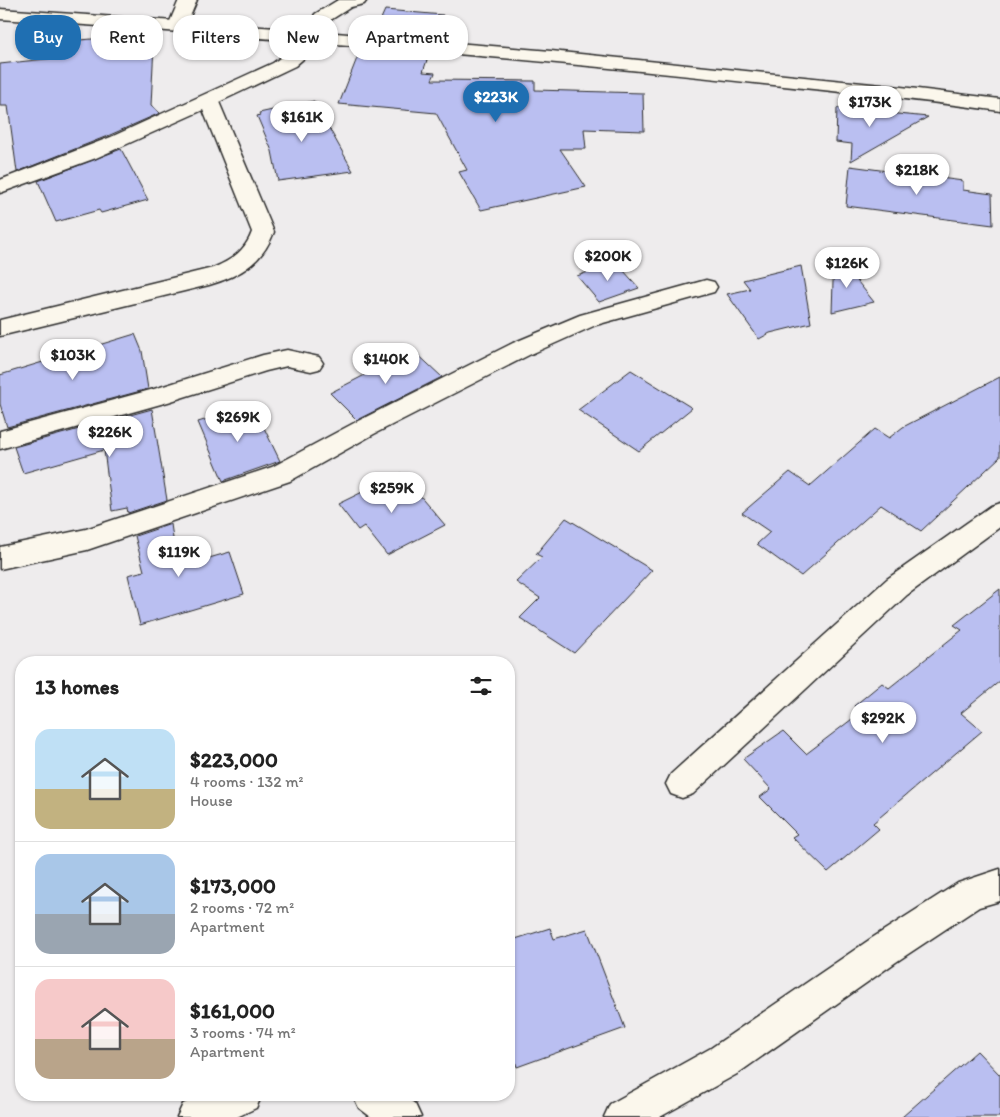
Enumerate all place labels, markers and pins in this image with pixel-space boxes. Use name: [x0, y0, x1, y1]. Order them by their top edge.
pin: $223K: [461, 80, 531, 123]
pin: $173K: [835, 86, 905, 128]
pin: $161K: [267, 100, 337, 143]
pin: $218K: [882, 154, 952, 196]
pin: $200K: [573, 240, 643, 282]
pin: $126K: [812, 246, 882, 289]
pin: $103K: [38, 338, 108, 381]
pin: $140K: [351, 342, 421, 385]
pin: $269K: [203, 400, 273, 443]
pin: $226K: [75, 416, 145, 458]
pin: $259K: [357, 472, 427, 514]
pin: $119K: [144, 536, 214, 578]
pin: $292K: [848, 702, 918, 744]

